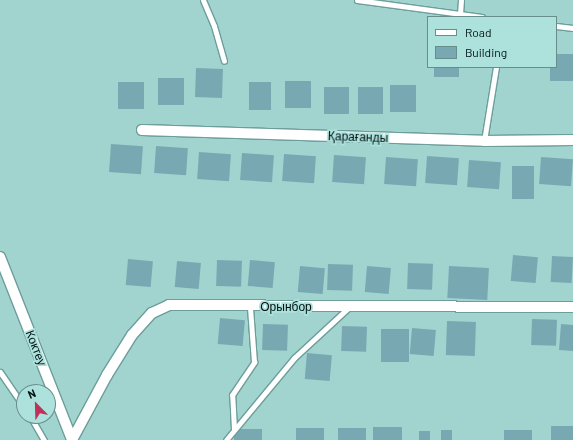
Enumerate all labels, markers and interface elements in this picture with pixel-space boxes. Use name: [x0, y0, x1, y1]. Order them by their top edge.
legend: [427, 16, 557, 68]
text: Road: [465, 25, 492, 39]
text: Building: [465, 45, 507, 59]
street label: Қарағанды: [328, 129, 388, 145]
street label: Орынбор: [260, 300, 312, 314]
street label: Коктеу: [23, 328, 49, 368]
north arrow: [16, 384, 56, 424]
text: N: [26, 386, 37, 401]

